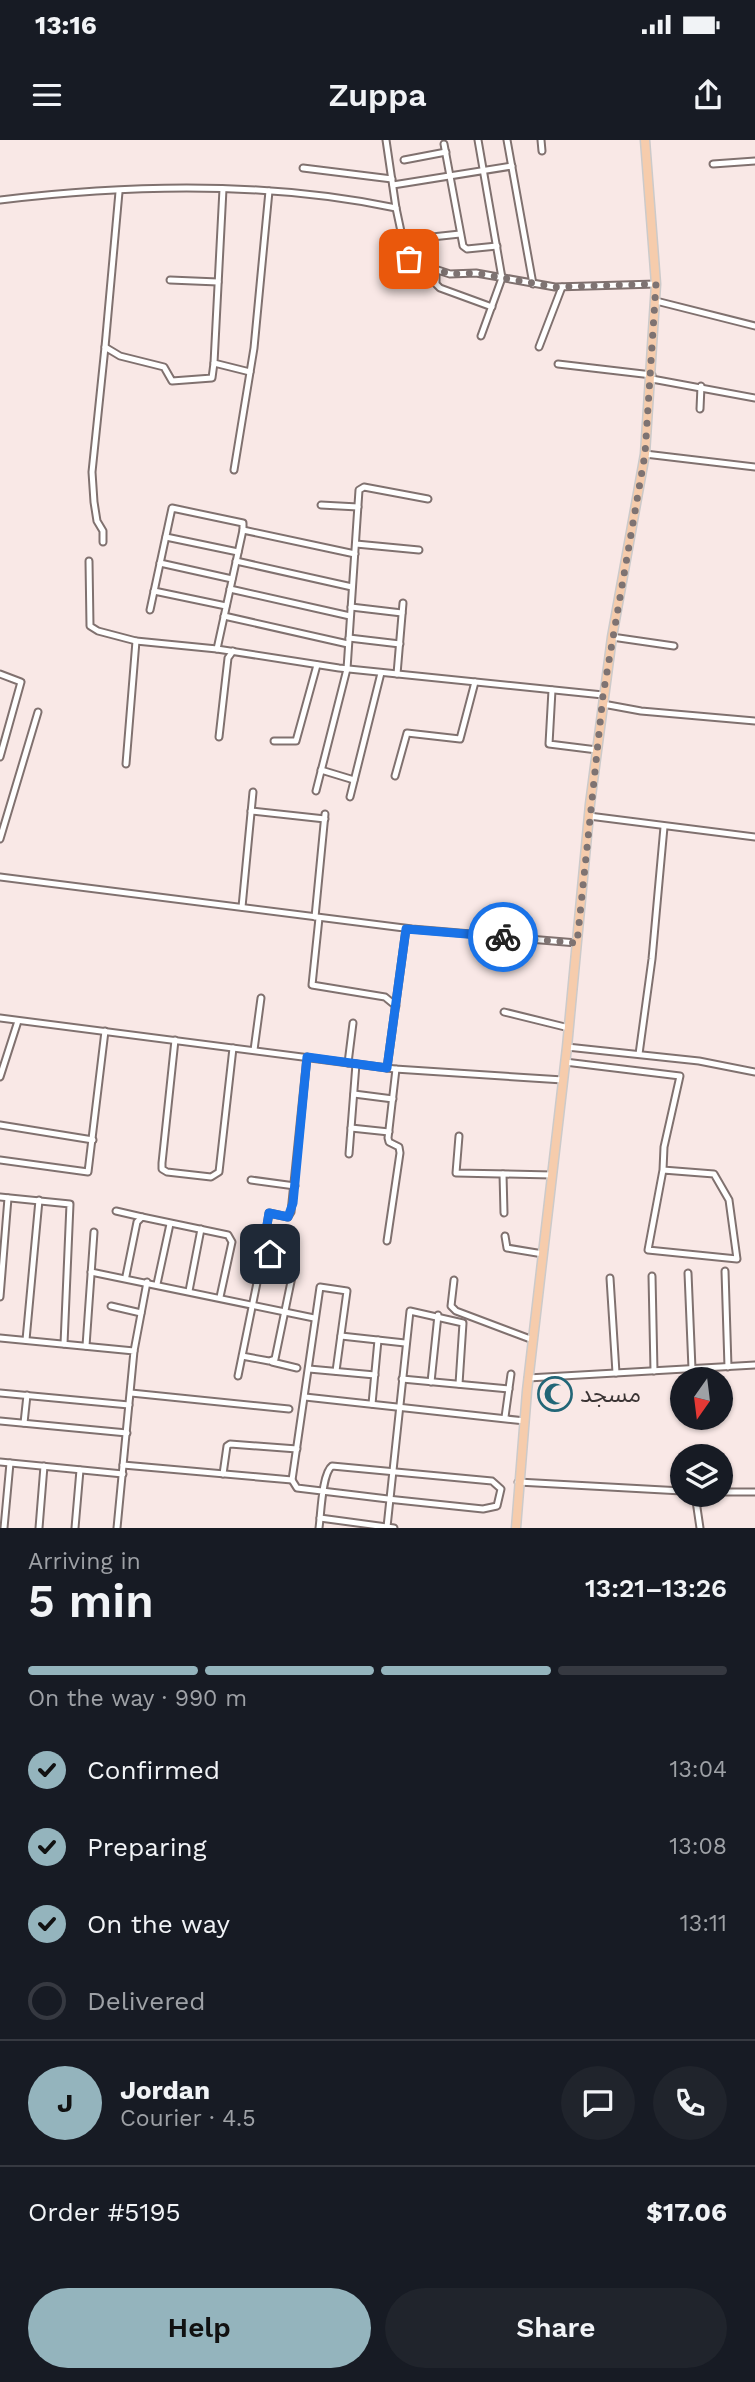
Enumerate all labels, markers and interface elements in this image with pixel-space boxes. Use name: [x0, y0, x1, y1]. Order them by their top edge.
text: 13:16: [35, 10, 97, 40]
icon: menu: [28, 76, 66, 114]
text: Zuppa: [328, 76, 427, 114]
icon: share: [689, 76, 727, 114]
pin: [379, 229, 439, 289]
icon: bag: [390, 240, 428, 278]
courier: [468, 902, 538, 972]
icon: bike: [484, 918, 522, 956]
pin: [240, 1224, 300, 1284]
icon: home: [251, 1235, 289, 1273]
north arrow: [670, 1367, 733, 1430]
map controls: [670, 1367, 733, 1507]
mosque icon: مسجد: [536, 1375, 574, 1413]
place label: مسجد: [580, 1380, 641, 1408]
button: layers: [670, 1444, 733, 1507]
text: Arriving in: [28, 1548, 141, 1575]
text: 13:21–13:26: [585, 1573, 727, 1603]
text: 5 min: [28, 1574, 154, 1628]
text: On the way · 990 m: [28, 1685, 247, 1712]
icon: check: [28, 1751, 66, 1789]
text: Confirmed: [87, 1755, 220, 1785]
text: 13:04: [669, 1756, 727, 1783]
icon: check: [28, 1828, 66, 1866]
text: Preparing: [87, 1832, 207, 1862]
text: 13:08: [669, 1833, 727, 1860]
icon: check: [28, 1905, 66, 1943]
text: On the way: [87, 1909, 230, 1939]
text: 13:11: [680, 1910, 727, 1937]
text: Delivered: [87, 1986, 206, 2016]
button: chat: [561, 2066, 635, 2140]
button: phone: [653, 2066, 727, 2140]
text: Jordan: [120, 2075, 210, 2105]
text: J: [57, 2088, 73, 2118]
text: Courier · 4.5: [120, 2105, 256, 2132]
text: Order #5195: [28, 2197, 181, 2227]
text: $17.06: [646, 2197, 727, 2227]
button: Help: [28, 2288, 371, 2368]
button: Share: [385, 2288, 727, 2368]

